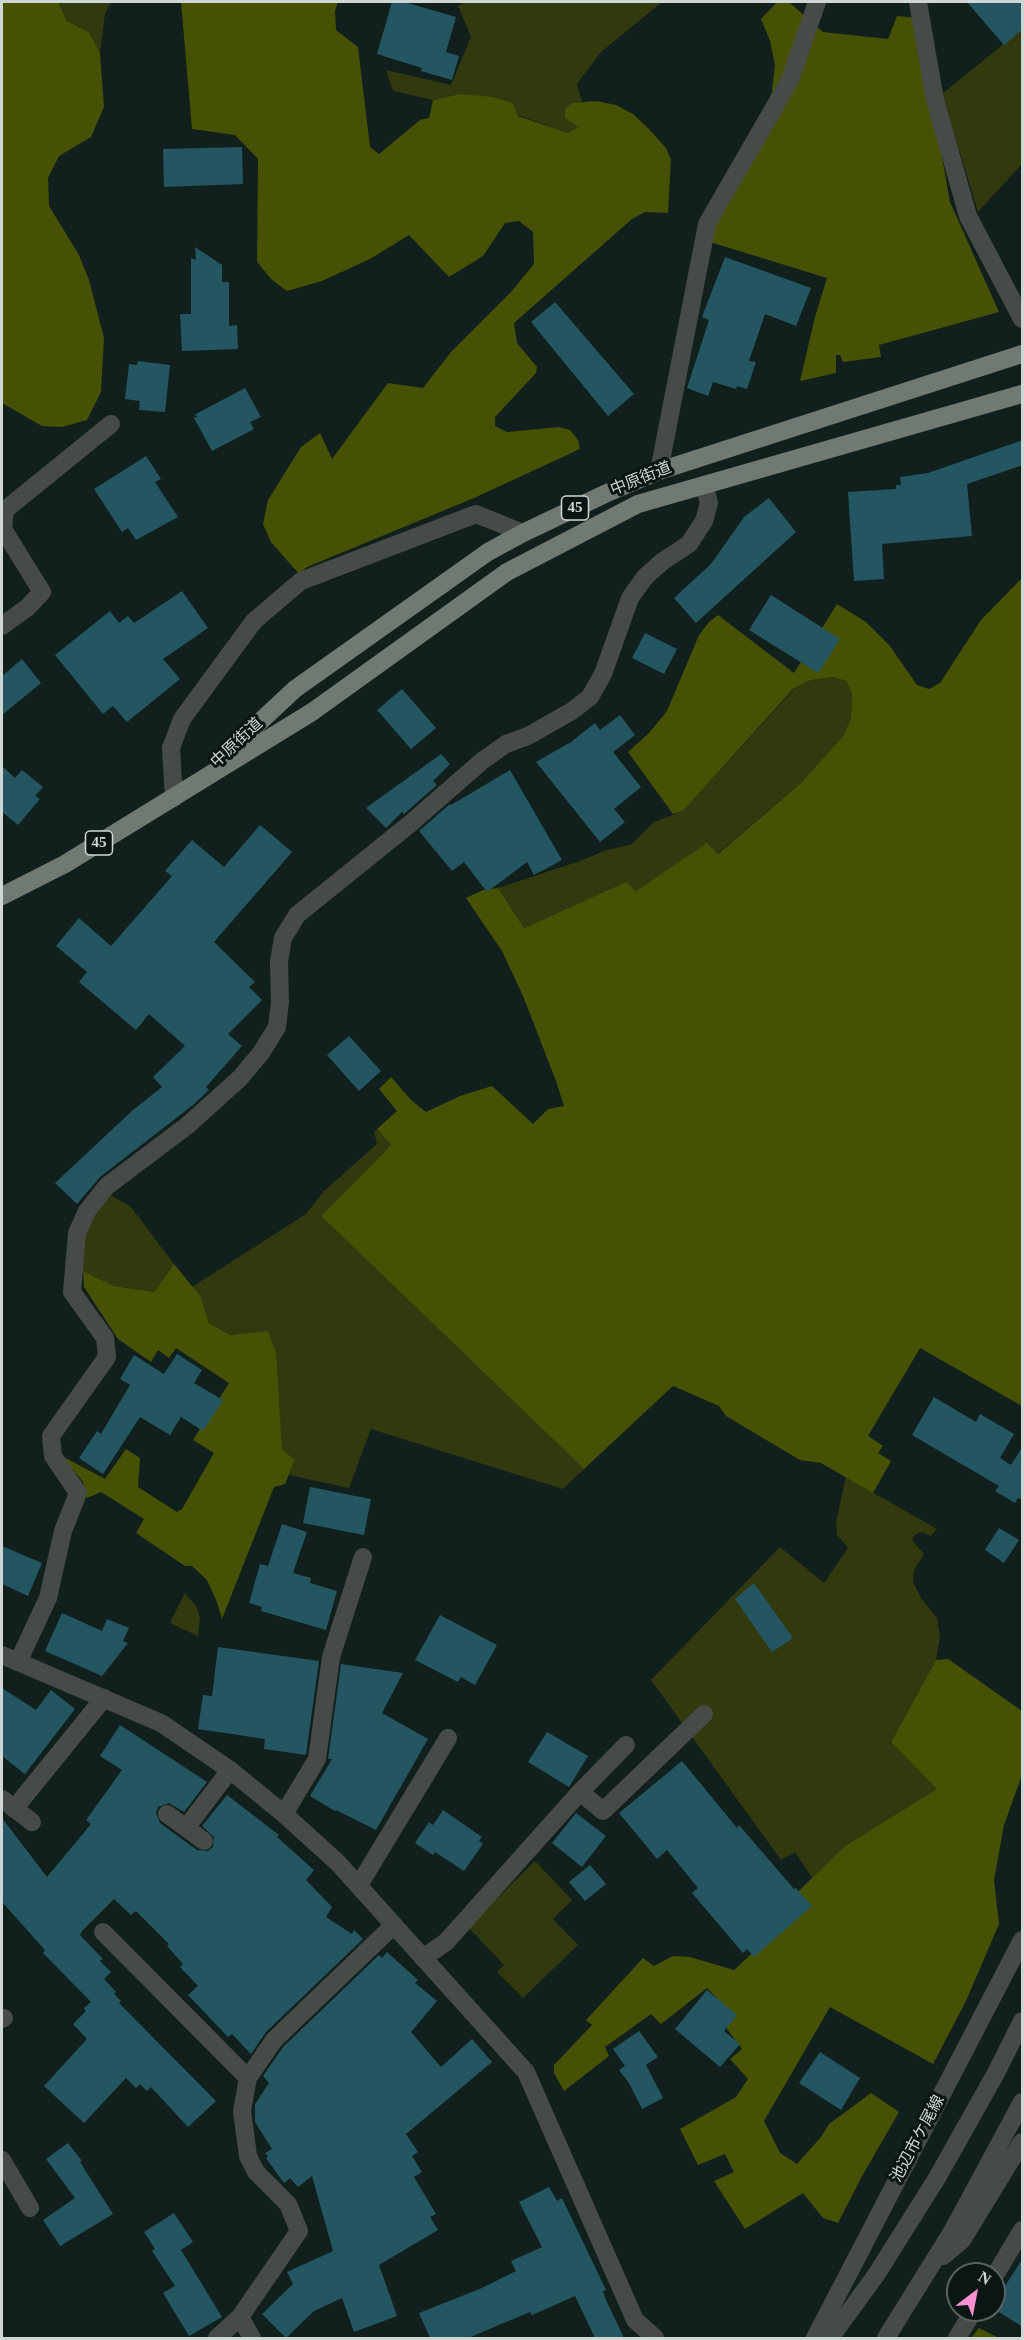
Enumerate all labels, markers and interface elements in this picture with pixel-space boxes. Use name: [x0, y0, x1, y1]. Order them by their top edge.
street label: 中原街道: [608, 458, 674, 500]
road number: 45: [562, 496, 588, 520]
street label: 中原街道: [207, 714, 267, 772]
road number: 45: [86, 831, 112, 855]
street label: 池辺市ケ尾線: [887, 2092, 949, 2186]
north arrow: [946, 2262, 1006, 2322]
text: N: [975, 2268, 994, 2288]

